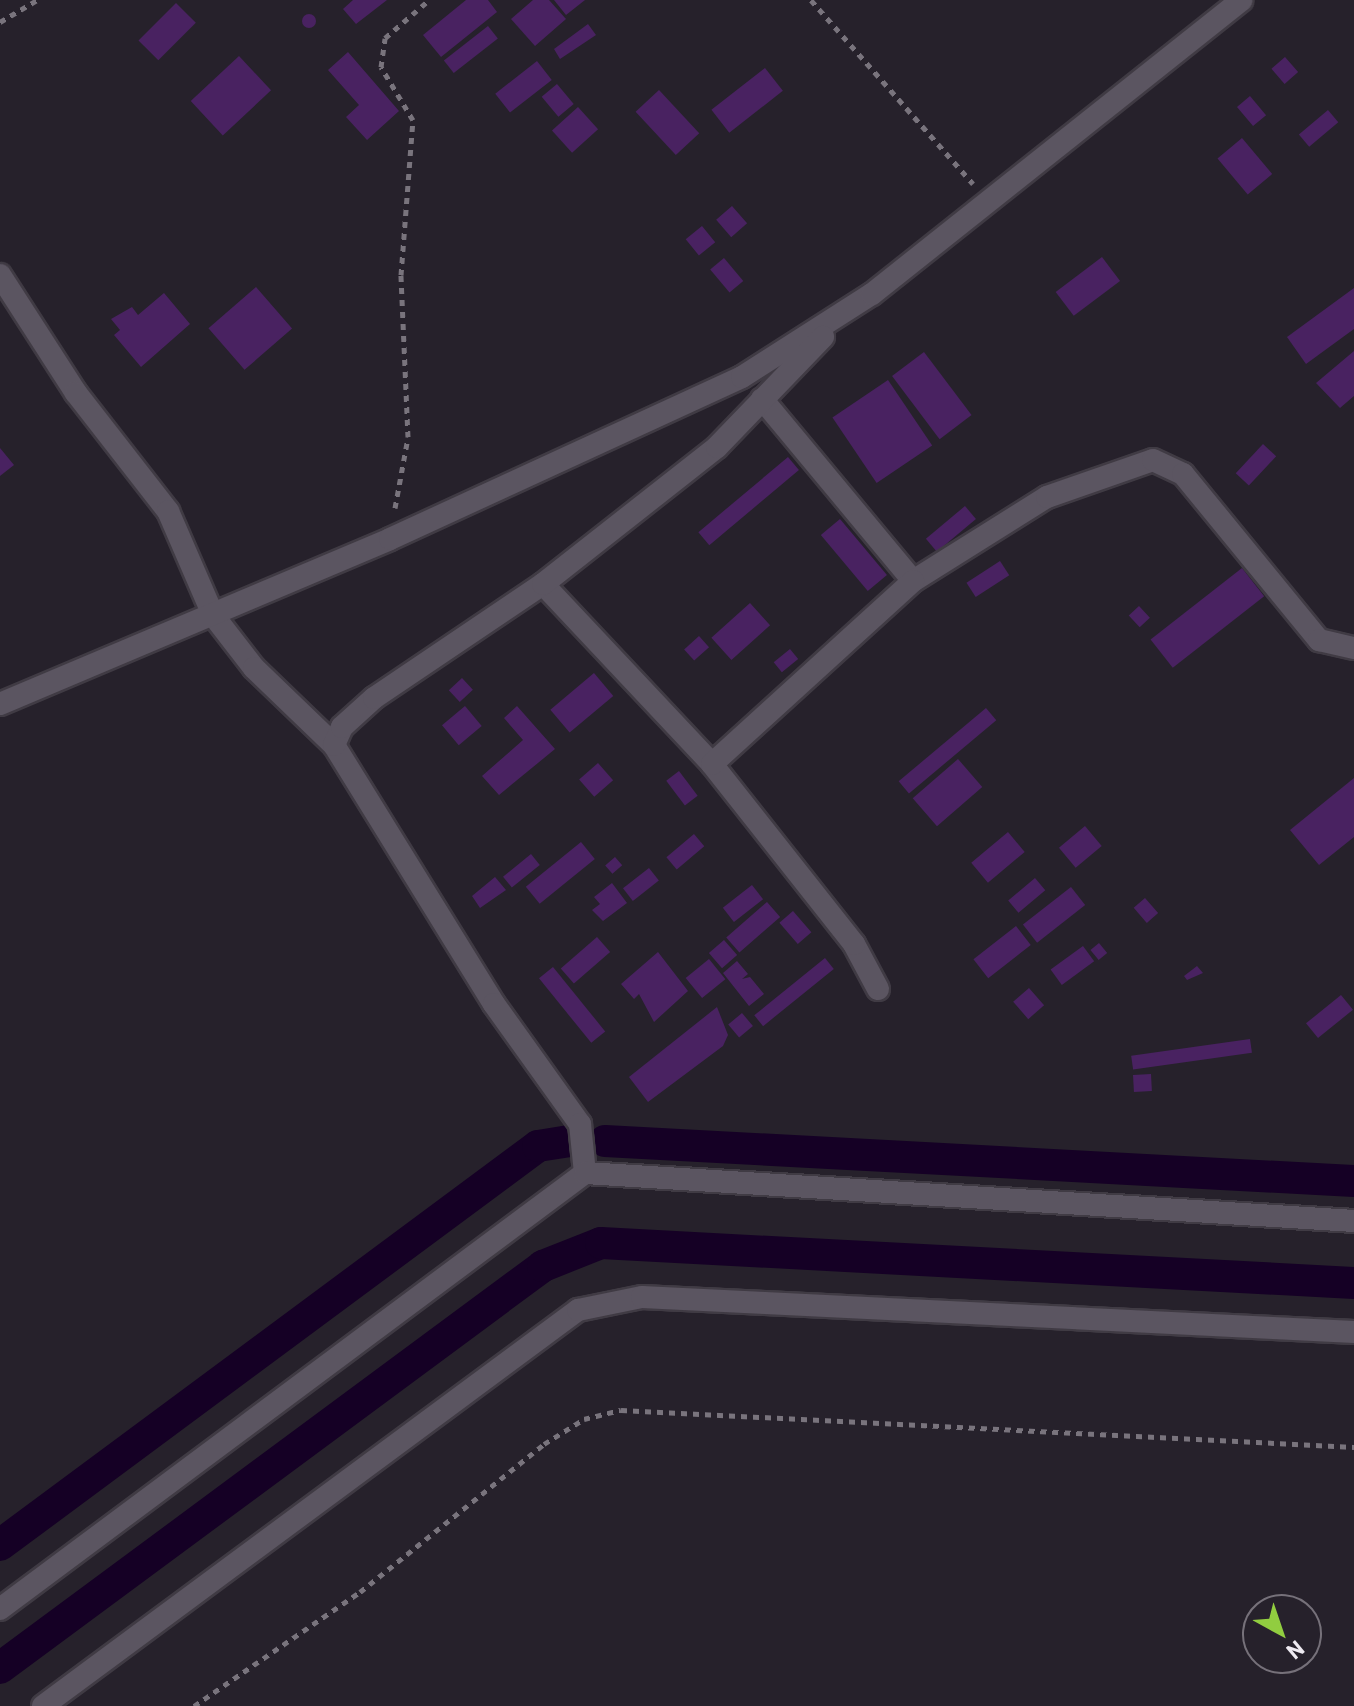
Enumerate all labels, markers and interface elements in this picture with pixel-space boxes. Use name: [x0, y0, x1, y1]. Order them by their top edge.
north arrow: [1242, 1594, 1322, 1674]
text: N: [1282, 1636, 1310, 1666]

